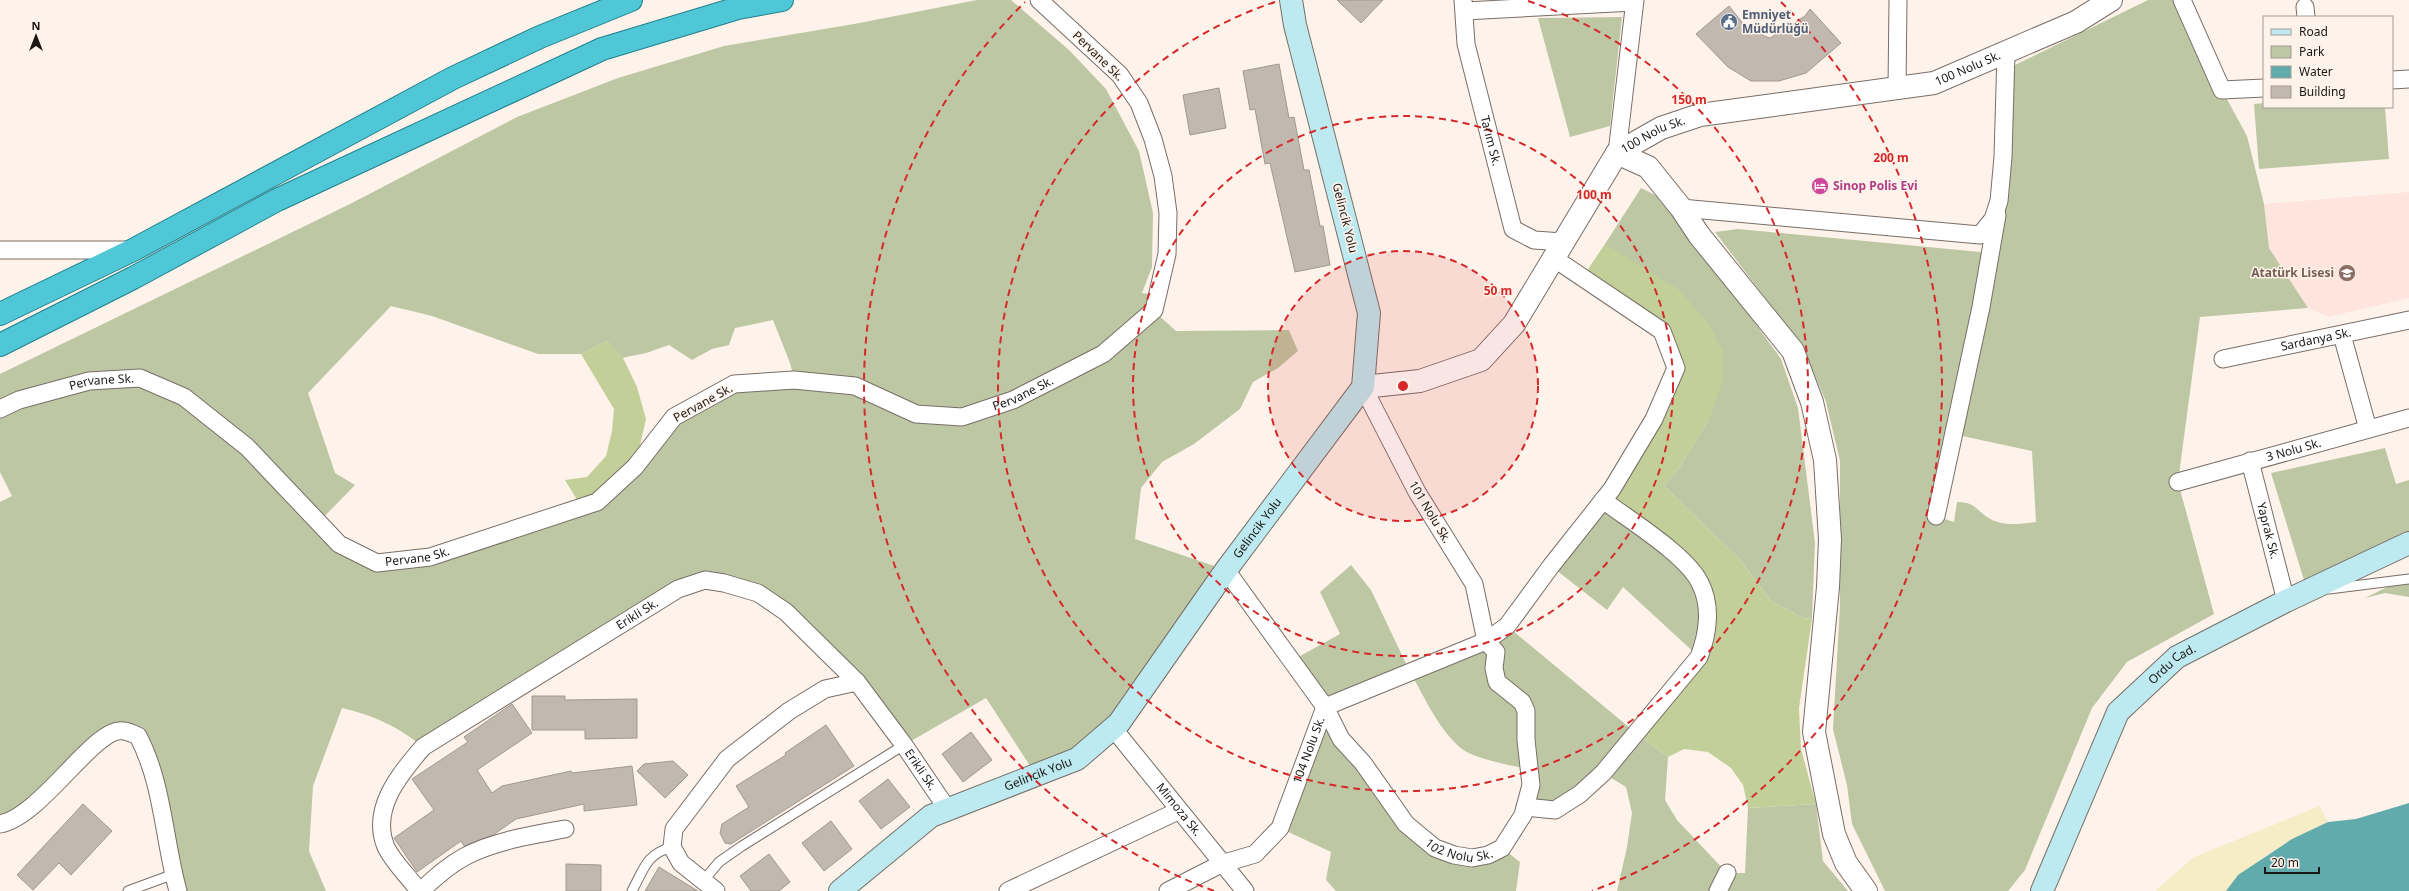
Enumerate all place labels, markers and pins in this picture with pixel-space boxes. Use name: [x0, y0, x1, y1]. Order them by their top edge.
place label: Emniyet Müdürlüğü: [1742, 6, 1809, 37]
public building icon: Emniyet Müdürlüğü: [1719, 12, 1739, 32]
hotel icon: Sinop Polis Evi: [1810, 176, 1830, 196]
place label: Sinop Polis Evi: [1833, 177, 1918, 194]
school or university icon: Atatürk Lisesi: [2337, 263, 2357, 283]
place label: Atatürk Lisesi: [2251, 264, 2334, 281]
centre of rings: [1396, 379, 1410, 393]

